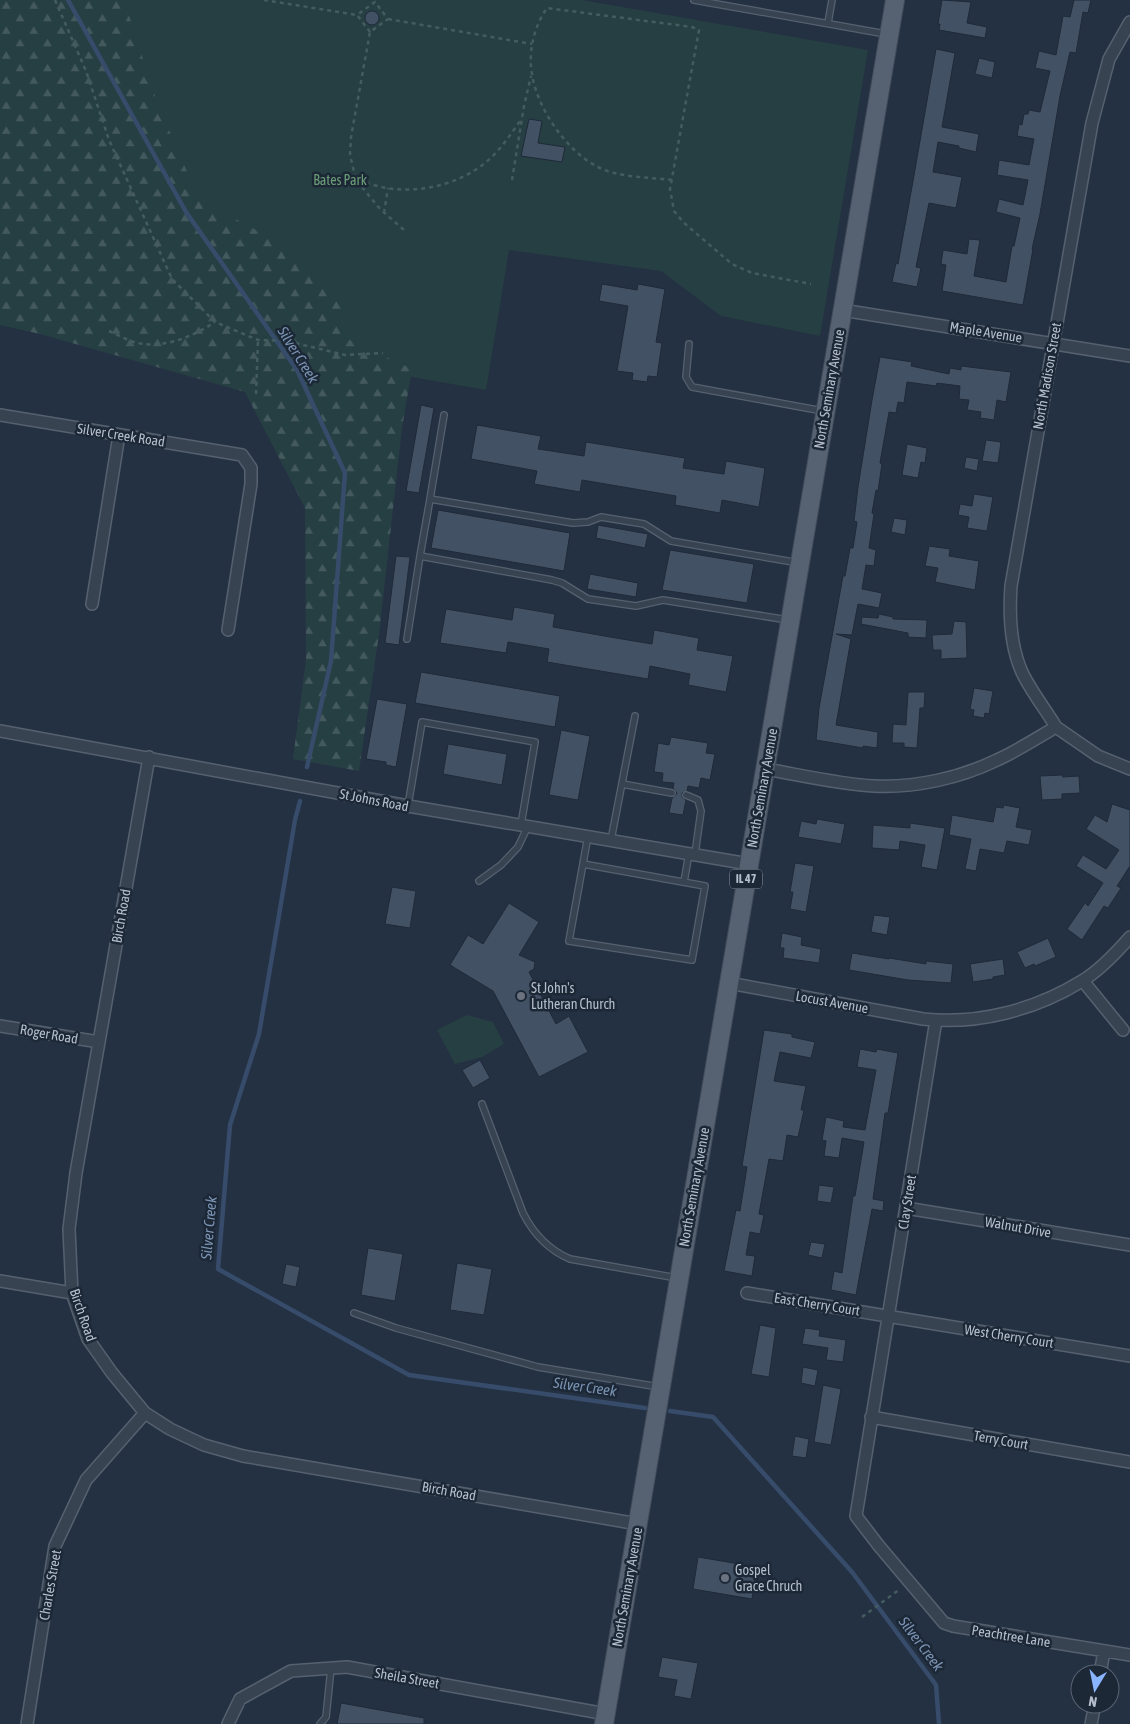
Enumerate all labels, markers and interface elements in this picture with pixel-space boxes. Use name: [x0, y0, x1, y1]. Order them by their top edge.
park label: Bates Park: [313, 172, 367, 188]
street label: Maple Avenue: [949, 318, 1023, 346]
street label: North Madison Street: [1030, 321, 1064, 431]
water label: Silver Creek: [274, 322, 323, 387]
street label: North Seminary Avenue: [811, 328, 847, 450]
street label: Silver Creek Road: [76, 420, 166, 450]
street label: North Seminary Avenue: [744, 727, 780, 849]
street label: St Johns Road: [338, 785, 410, 815]
road number: IL 47: [730, 870, 762, 889]
street label: Birch Road: [108, 888, 134, 944]
place label: St John's Lutheran Church: [531, 980, 615, 1012]
street label: Locust Avenue: [794, 988, 870, 1016]
marker: St John's Lutheran Church: [515, 990, 527, 1002]
street label: Roger Road: [19, 1021, 79, 1047]
street label: North Seminary Avenue: [676, 1126, 712, 1248]
street label: Clay Street: [895, 1174, 919, 1230]
water label: Silver Creek: [197, 1195, 220, 1261]
street label: Walnut Drive: [984, 1213, 1052, 1241]
street label: Birch Road: [67, 1287, 99, 1343]
street label: East Cherry Court: [773, 1289, 861, 1319]
street label: West Cherry Court: [963, 1321, 1055, 1351]
water label: Silver Creek: [551, 1374, 618, 1399]
street label: Terry Court: [972, 1427, 1030, 1453]
street label: Birch Road: [421, 1478, 477, 1504]
street label: North Seminary Avenue: [609, 1526, 645, 1648]
street label: Charles Street: [36, 1549, 64, 1621]
place label: Gospel Grace Chruch: [735, 1562, 802, 1594]
marker: Gospel Grace Chruch: [719, 1572, 731, 1584]
water label: Silver Creek: [895, 1612, 948, 1675]
street label: Peachtree Lane: [971, 1622, 1051, 1650]
street label: Sheila Street: [374, 1664, 440, 1692]
north arrow: [1070, 1664, 1120, 1714]
text: N: [1087, 1693, 1098, 1710]

